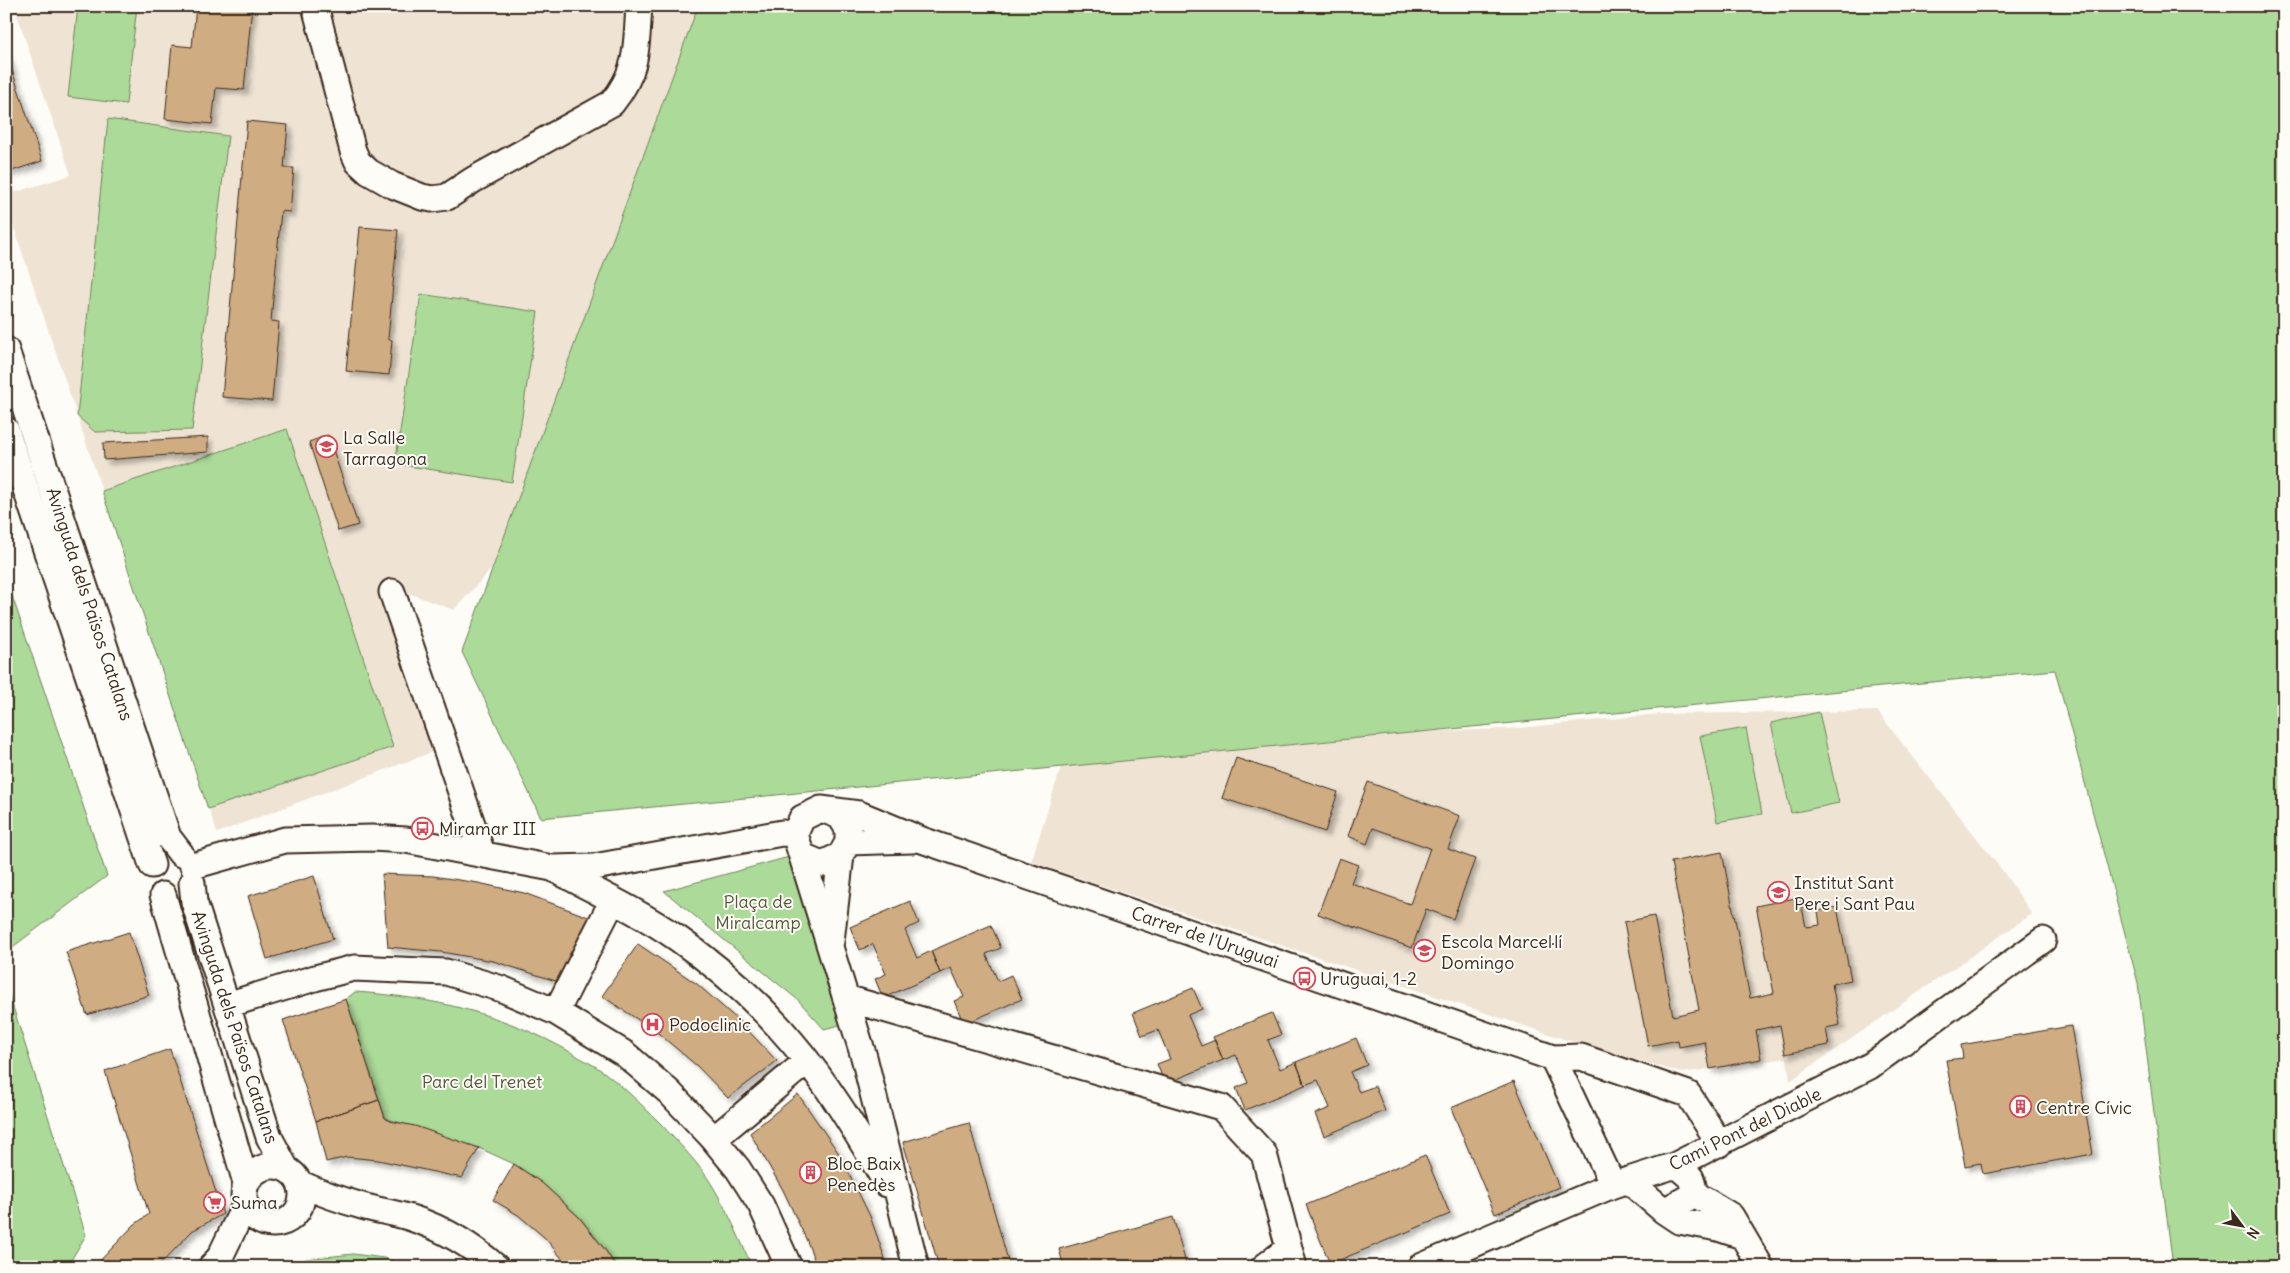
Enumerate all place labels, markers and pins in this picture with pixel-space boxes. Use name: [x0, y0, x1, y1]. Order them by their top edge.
place label: La Salle Tarragona: [343, 426, 427, 470]
school or university icon: La Salle Tarragona: [315, 435, 339, 459]
bus stop icon: Miramar III: [411, 816, 435, 840]
place label: Miramar III: [439, 817, 536, 840]
place label: Institut Sant Pere i Sant Pau: [1794, 871, 1915, 915]
school or university icon: Institut Sant Pere i Sant Pau: [1766, 880, 1790, 904]
place label: Escola Marcel·lí Domingo: [1441, 930, 1562, 974]
school or university icon: Escola Marcel·lí Domingo: [1413, 939, 1437, 963]
bus stop icon: Uruguai, 1-2: [1292, 966, 1316, 990]
place label: Uruguai, 1-2: [1320, 967, 1417, 990]
hospital icon: Podoclinic: [641, 1012, 665, 1036]
place label: Podoclinic: [669, 1013, 751, 1036]
building icon: Centre Cívic: [2008, 1095, 2032, 1119]
place label: Centre Cívic: [2036, 1096, 2132, 1119]
place label: Bloc Baix Penedès: [827, 1152, 901, 1196]
building icon: Bloc Baix Penedès: [799, 1161, 823, 1185]
supermarket icon: Suma: [203, 1190, 227, 1214]
place label: Suma: [231, 1191, 278, 1214]

